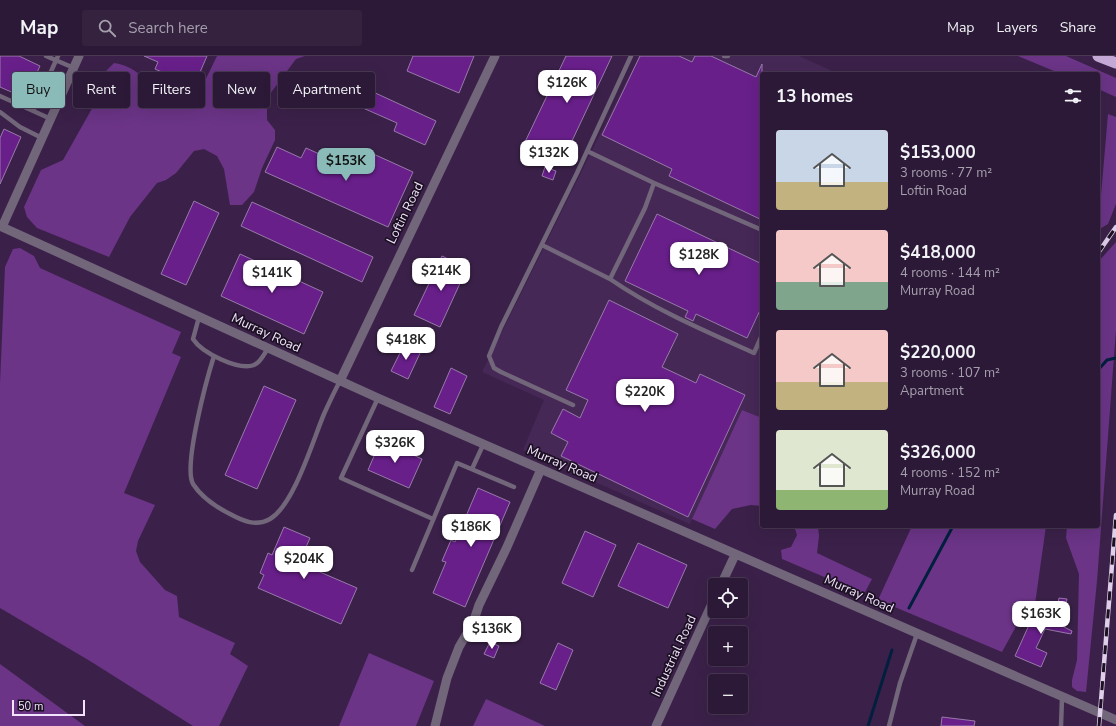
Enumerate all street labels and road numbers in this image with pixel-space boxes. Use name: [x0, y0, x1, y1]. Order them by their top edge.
street label: Loftin Road: [382, 179, 428, 247]
street label: Murray Road: [228, 309, 304, 357]
street label: Murray Road: [524, 441, 600, 487]
street label: Murray Road: [821, 571, 897, 617]
street label: Industrial Road: [647, 612, 701, 700]

